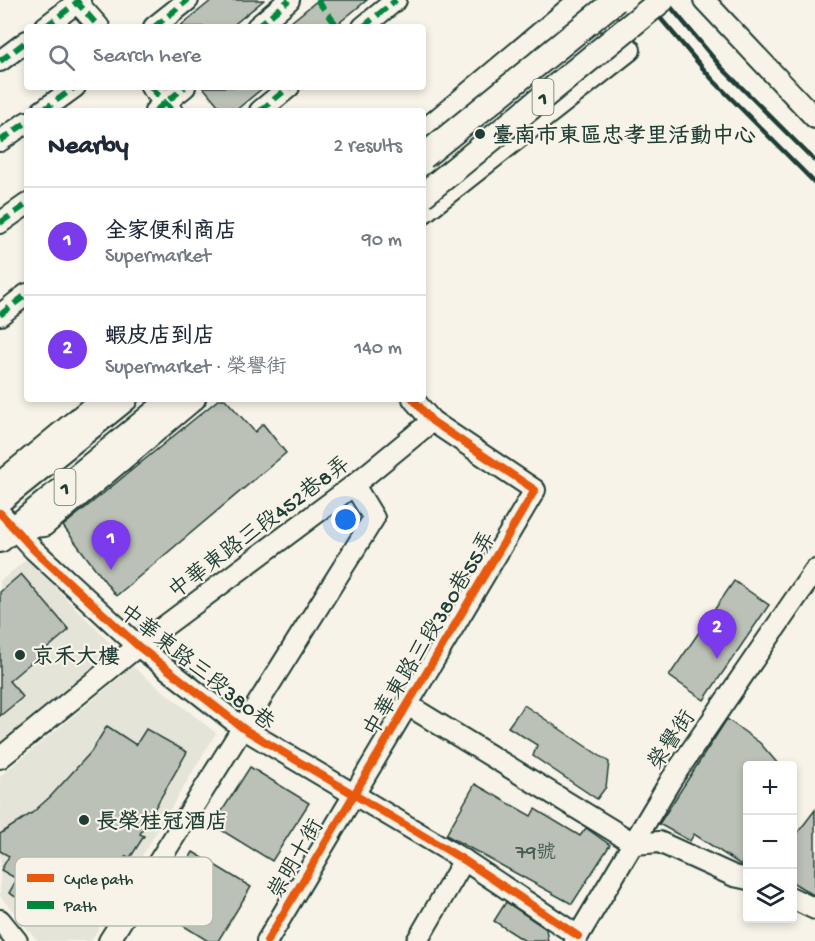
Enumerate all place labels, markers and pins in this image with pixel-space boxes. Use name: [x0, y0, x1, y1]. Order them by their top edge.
place label: 臺南市東區忠孝里活動中心: [492, 123, 756, 151]
marker: 臺南市東區忠孝里活動中心: [473, 127, 487, 141]
pin: 1: [92, 520, 130, 570]
pin: 2: [698, 610, 736, 659]
place label: 京禾大樓: [32, 644, 120, 672]
marker: 京禾大樓: [13, 648, 27, 662]
place label: 長榮桂冠酒店: [96, 809, 228, 837]
marker: 長榮桂冠酒店: [77, 813, 91, 827]

